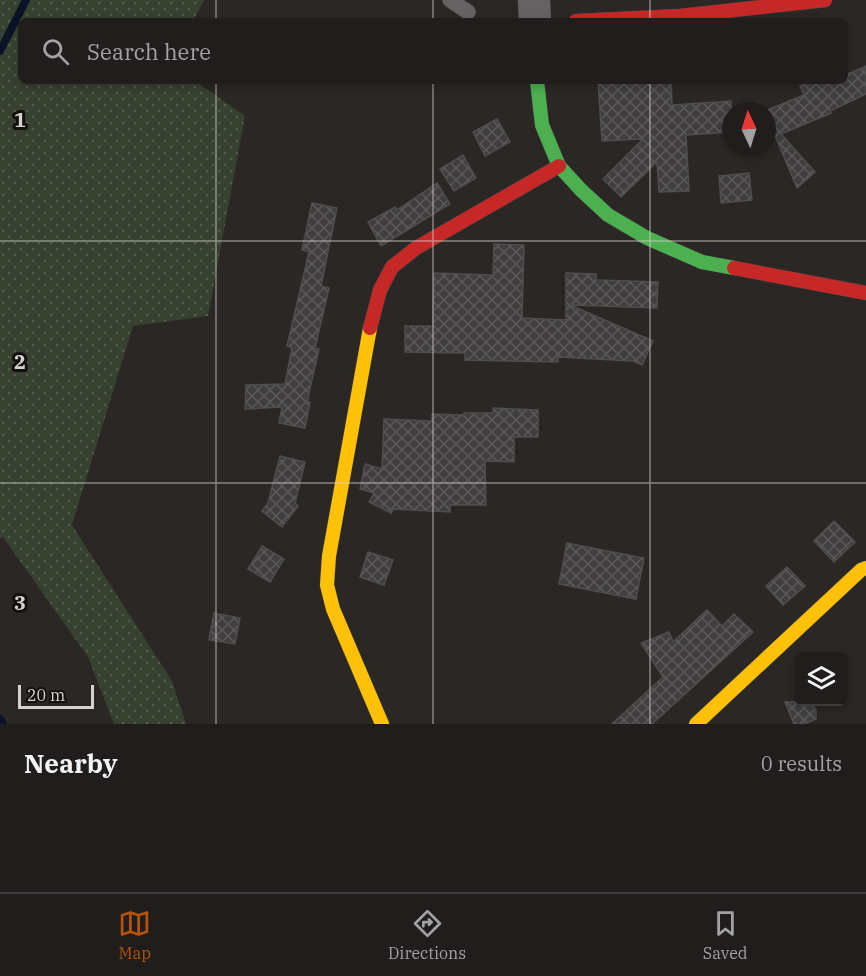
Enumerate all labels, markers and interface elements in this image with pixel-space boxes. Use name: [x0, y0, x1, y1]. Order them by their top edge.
search box: [18, 18, 848, 84]
icon: search: [39, 35, 72, 68]
text: Search here: [87, 37, 211, 66]
north arrow: [722, 102, 776, 156]
text: 1: [14, 106, 26, 133]
text: 2: [14, 348, 26, 375]
text: 3: [14, 589, 26, 616]
map controls: [794, 652, 848, 706]
button: layers: [794, 652, 848, 706]
scale bar: [18, 682, 94, 710]
text: 20 m: [27, 685, 65, 705]
text: Nearby: [24, 746, 118, 780]
text: 0 results: [761, 750, 842, 777]
tab: Map: [118, 907, 151, 963]
tab: Directions: [388, 907, 466, 963]
tab: Saved: [703, 907, 748, 963]

